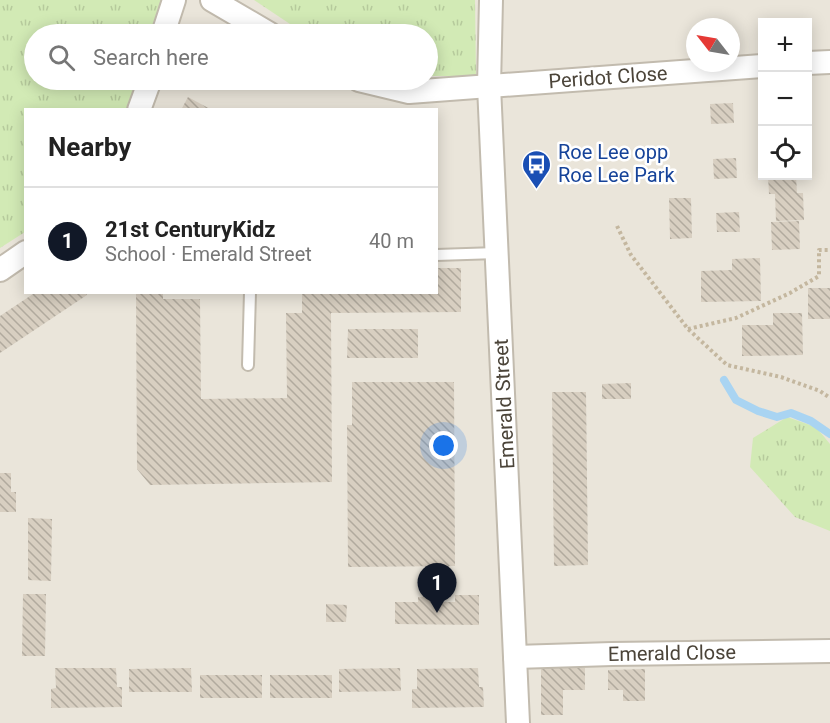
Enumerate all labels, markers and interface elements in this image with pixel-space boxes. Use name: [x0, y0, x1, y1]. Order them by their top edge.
north arrow: [686, 18, 740, 72]
map controls: [758, 18, 812, 180]
button: +: [758, 18, 812, 72]
search box: [24, 24, 438, 90]
icon: search: [45, 41, 78, 74]
text: Search here: [93, 45, 209, 70]
street label: Peridot Close: [548, 61, 668, 93]
button: −: [758, 72, 812, 126]
button: locate: [758, 126, 812, 180]
text: Nearby: [48, 132, 131, 162]
place label: Roe Lee opp Roe Lee Park: [558, 140, 675, 187]
bus stop icon: Roe Lee opp Roe Lee Park: [521, 148, 553, 190]
text: 21st CenturyKidz: [105, 217, 276, 242]
text: 1: [62, 229, 73, 253]
text: 40 m: [369, 229, 414, 253]
text: School · Emerald Street: [105, 242, 312, 266]
street label: Emerald Street: [489, 338, 519, 470]
your location: [429, 431, 458, 460]
pin: 1: [418, 564, 456, 613]
street label: Emerald Close: [608, 640, 736, 666]

